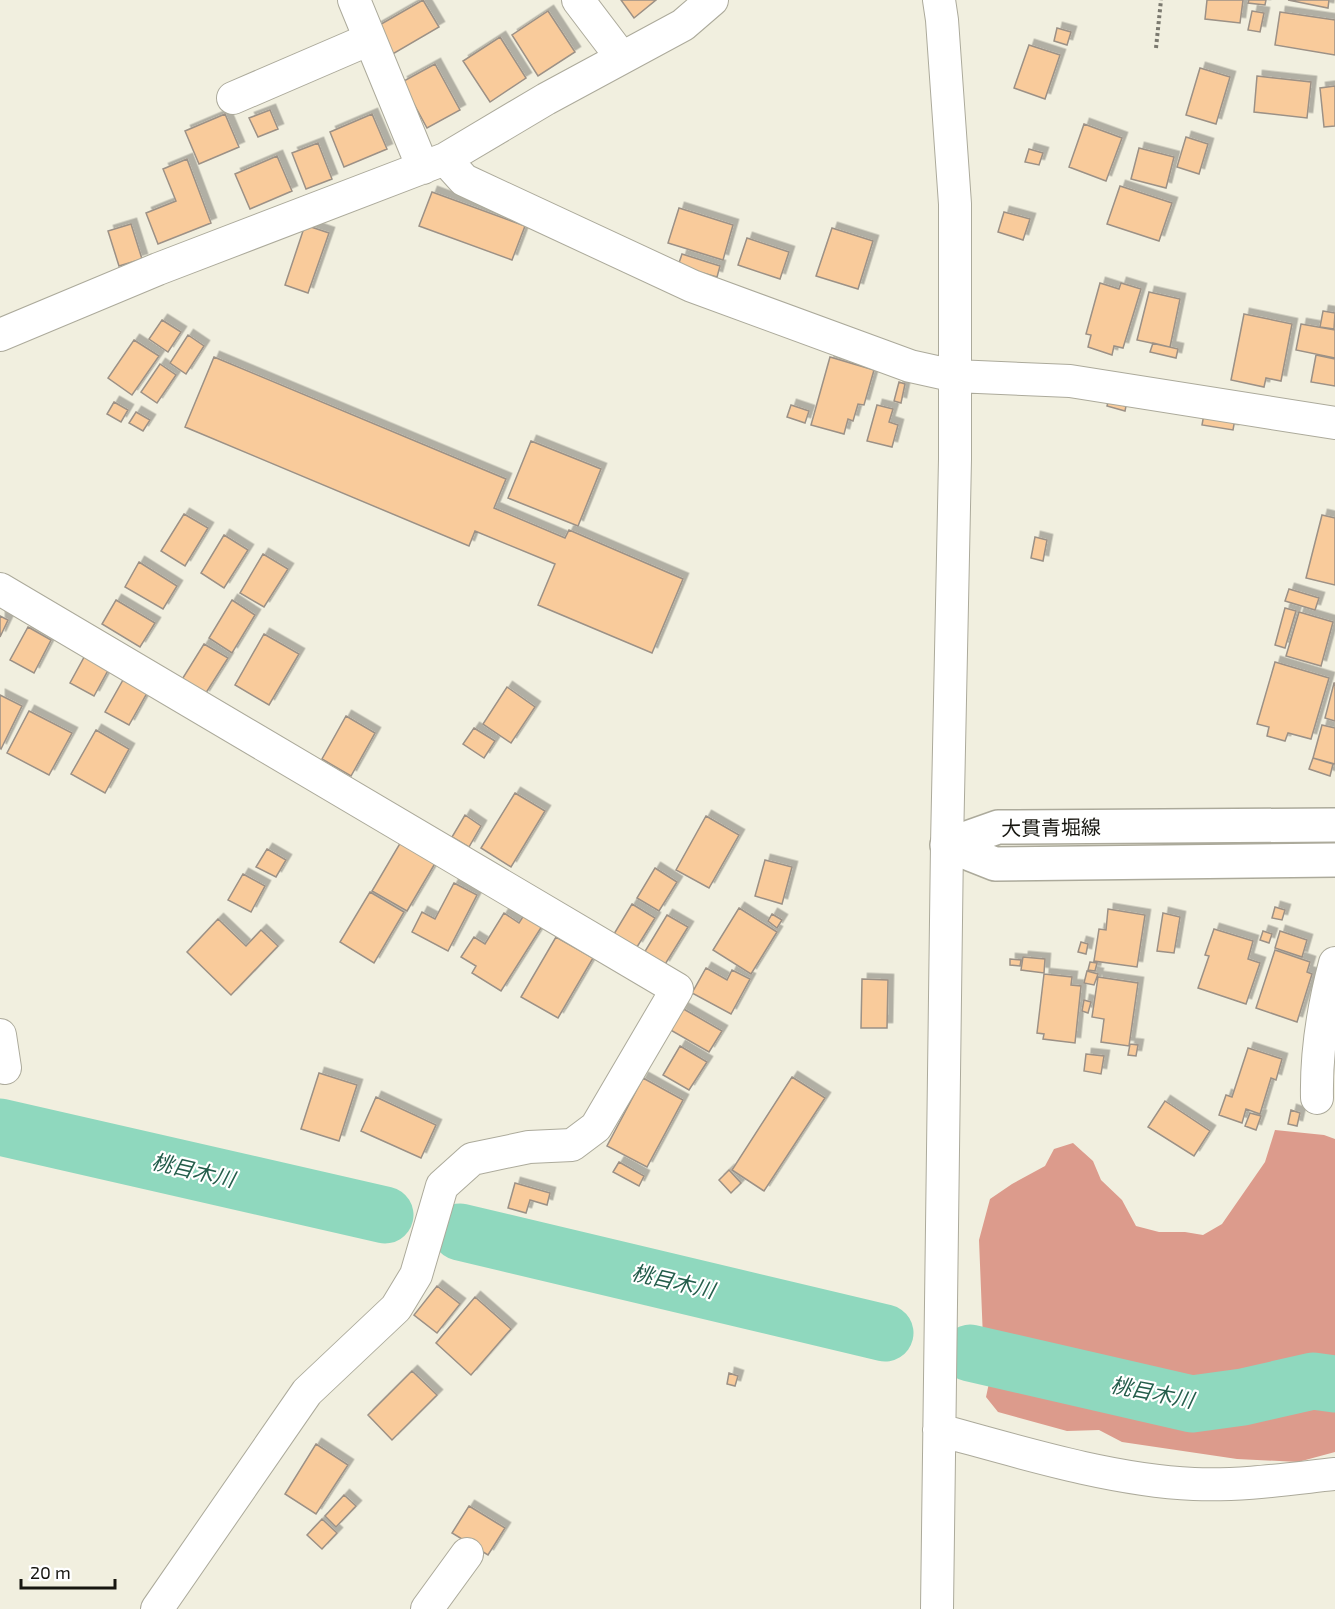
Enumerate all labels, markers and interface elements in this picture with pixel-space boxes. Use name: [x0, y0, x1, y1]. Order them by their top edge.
street label: 大貫青堀線: [1001, 814, 1101, 840]
water label: 桃目木川: [150, 1148, 239, 1192]
water label: 桃目木川: [630, 1259, 719, 1303]
water label: 桃目木川: [1109, 1371, 1198, 1412]
scale bar: [21, 1552, 116, 1590]
text: 20 m: [30, 1561, 71, 1583]

